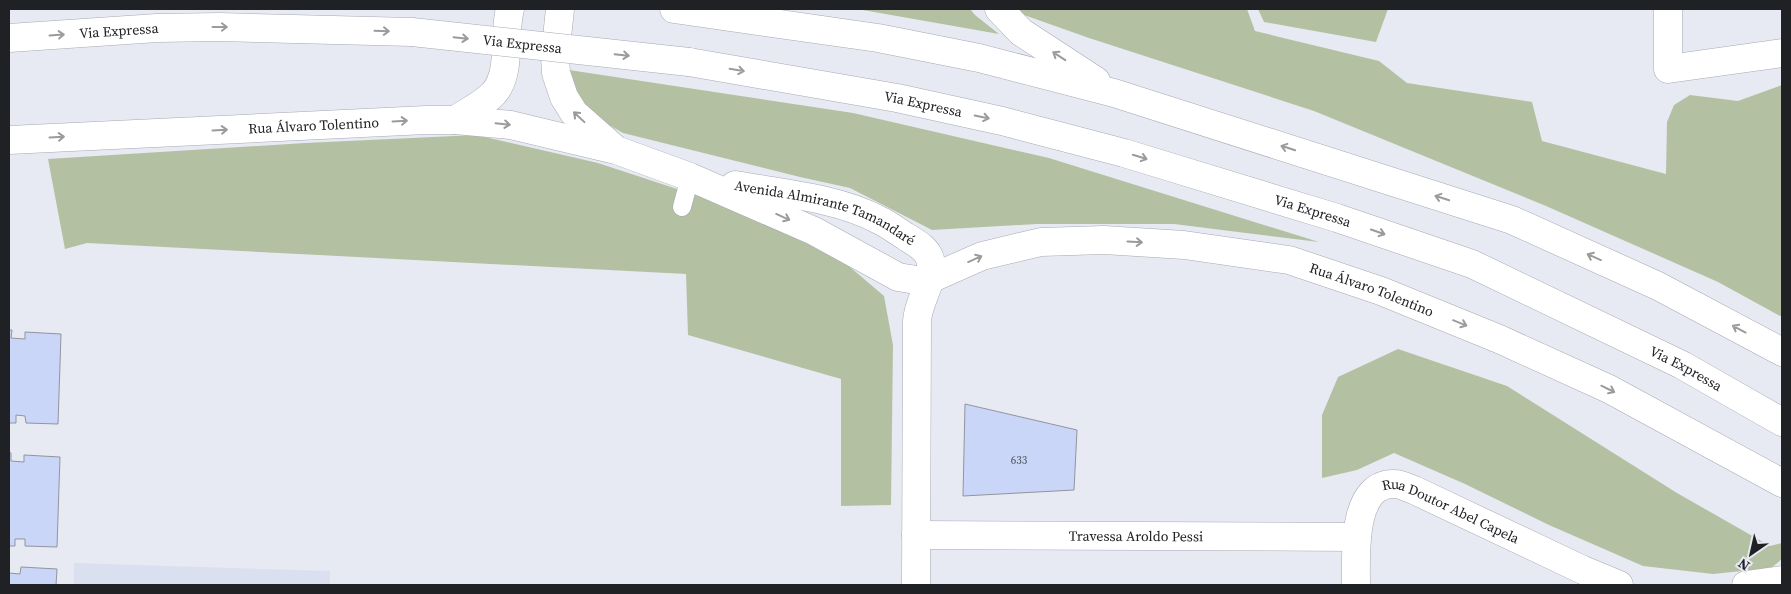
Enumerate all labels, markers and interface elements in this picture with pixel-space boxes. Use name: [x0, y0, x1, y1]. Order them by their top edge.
street label: Via Expressa: [78, 18, 160, 43]
one-way arrow: [211, 22, 227, 32]
one-way arrow: [374, 27, 390, 36]
one-way arrow: [49, 30, 65, 39]
street label: Via Expressa: [482, 30, 564, 58]
one-way arrow: [453, 33, 469, 43]
one-way arrow: [614, 50, 630, 60]
one-way arrow: [1052, 51, 1066, 61]
one-way arrow: [728, 66, 744, 76]
street label: Via Expressa: [883, 86, 965, 122]
one-way arrow: [573, 111, 586, 123]
street label: Rua Álvaro Tolentino: [248, 112, 380, 139]
one-way arrow: [974, 112, 990, 122]
one-way arrow: [391, 116, 407, 125]
one-way arrow: [495, 119, 511, 129]
one-way arrow: [211, 125, 227, 134]
one-way arrow: [49, 133, 65, 142]
one-way arrow: [1280, 143, 1296, 153]
one-way arrow: [1131, 153, 1147, 163]
street label: Avenida Almirante Tamandaré: [733, 175, 919, 250]
street label: Via Expressa: [1272, 189, 1355, 232]
one-way arrow: [1435, 193, 1451, 202]
one-way arrow: [775, 213, 790, 223]
one-way arrow: [1370, 228, 1386, 238]
one-way arrow: [1126, 237, 1142, 246]
one-way arrow: [1587, 251, 1602, 261]
one-way arrow: [967, 254, 982, 263]
street label: Rua Álvaro Tolentino: [1307, 258, 1437, 322]
one-way arrow: [1452, 320, 1467, 329]
one-way arrow: [1732, 324, 1747, 333]
street label: Via Expressa: [1646, 341, 1727, 396]
one-way arrow: [1600, 385, 1615, 394]
house number: 633: [1011, 453, 1028, 468]
street label: Rua Doutor Abel Capela: [1380, 474, 1523, 549]
street label: Travessa Aroldo Pessi: [1069, 526, 1203, 546]
north arrow: [1726, 529, 1776, 579]
text: N: [1734, 554, 1754, 576]

